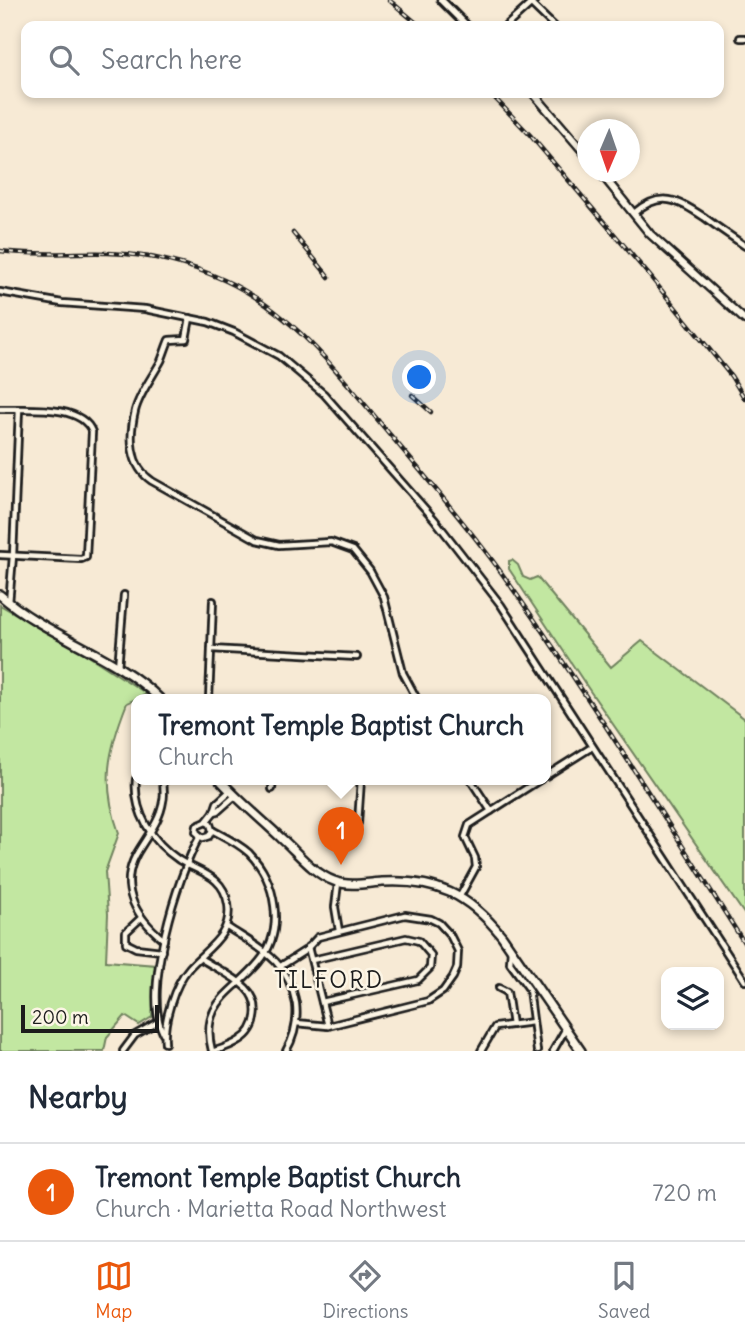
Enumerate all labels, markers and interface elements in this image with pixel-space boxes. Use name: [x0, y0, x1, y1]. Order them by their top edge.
search box: [21, 21, 724, 98]
icon: search: [45, 41, 83, 79]
text: Search here: [101, 43, 242, 76]
north arrow: [577, 119, 640, 182]
your location: [402, 360, 436, 394]
popup: [131, 694, 551, 785]
text: Tremont Temple Baptist Church: [158, 709, 524, 742]
text: Church: [158, 742, 234, 771]
pin: 1: [318, 807, 364, 865]
district label: TILFORD: [274, 965, 384, 994]
map controls: [661, 967, 724, 1030]
button: layers: [661, 967, 724, 1030]
scale bar: [21, 1002, 159, 1034]
text: 200 m: [32, 1005, 89, 1029]
text: Nearby: [28, 1078, 128, 1116]
text: Tremont Temple Baptist Church: [95, 1161, 461, 1194]
text: 1: [46, 1178, 56, 1207]
text: 720 m: [652, 1178, 717, 1207]
text: Church · Marietta Road Northwest: [95, 1194, 447, 1223]
tab: Map: [95, 1257, 133, 1323]
tab: Directions: [323, 1257, 408, 1323]
tab: Saved: [598, 1257, 650, 1323]

